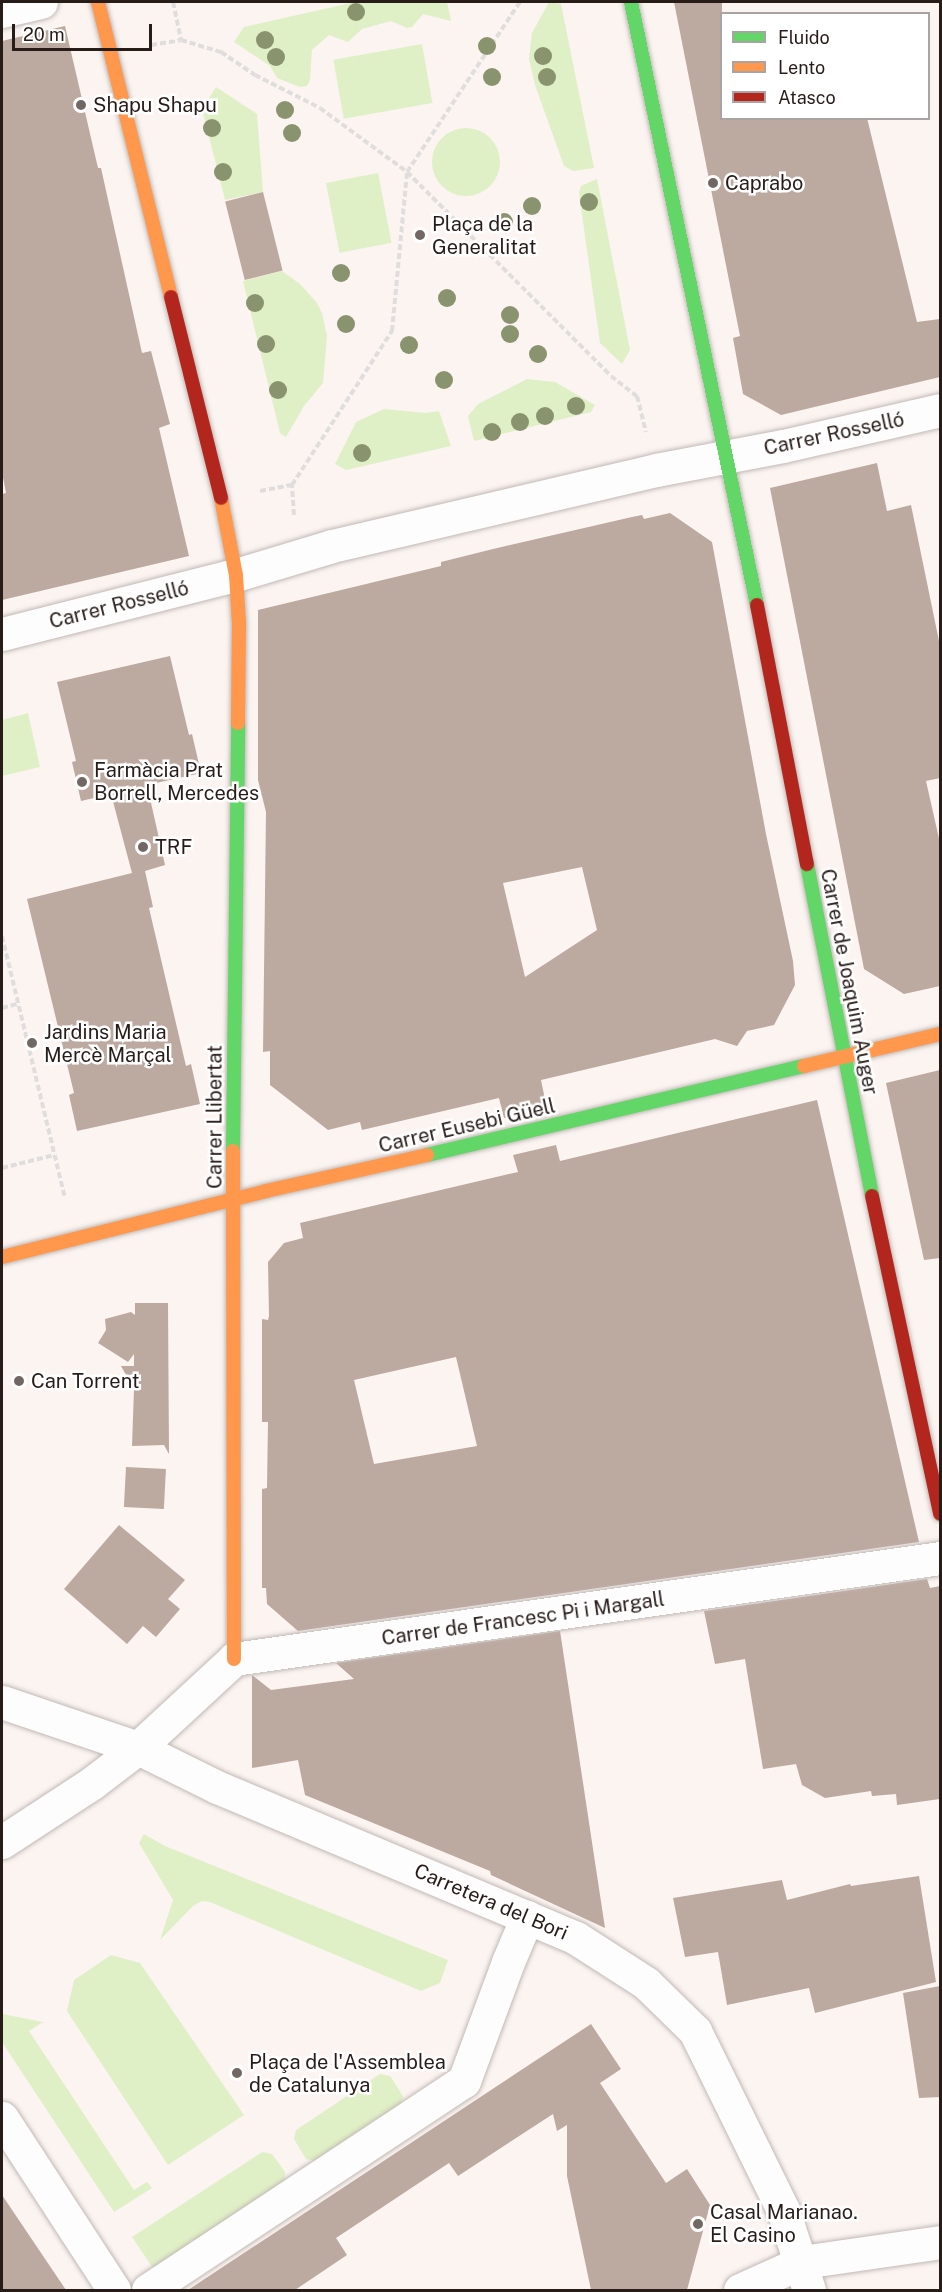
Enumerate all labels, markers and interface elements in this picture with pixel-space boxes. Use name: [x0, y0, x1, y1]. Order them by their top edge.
scale bar: [15, 12, 154, 50]
legend: [720, 12, 930, 120]
text: 20 m: [23, 24, 65, 45]
text: Fluido: [778, 27, 830, 48]
text: Lento: [778, 57, 825, 78]
text: Atasco: [778, 87, 836, 108]
place label: Shapu Shapu: [93, 93, 217, 117]
marker: Shapu Shapu: [74, 98, 88, 112]
place label: Caprabo: [725, 171, 803, 195]
marker: Caprabo: [706, 176, 720, 190]
place label: Plaça de la Generalitat: [432, 212, 536, 259]
marker: Plaça de la Generalitat: [413, 228, 427, 242]
street label: Carrer Rosselló: [762, 407, 906, 461]
street label: Carrer Rosselló: [47, 576, 191, 634]
place label: Farmàcia Prat Borrell, Mercedes: [94, 759, 259, 806]
marker: Farmàcia Prat Borrell, Mercedes: [75, 775, 89, 789]
place label: TRF: [155, 835, 192, 859]
marker: TRF: [136, 840, 150, 854]
street label: Carrer de Joaquim Auger: [815, 867, 883, 1097]
place label: Jardins Maria Mercè Marçal: [44, 1020, 172, 1067]
marker: Jardins Maria Mercè Marçal: [25, 1036, 39, 1050]
street label: Carrer Llibertat: [203, 1045, 227, 1189]
street label: Carrer Eusebi Güell: [376, 1094, 558, 1158]
place label: Can Torrent: [31, 1369, 140, 1393]
marker: Can Torrent: [12, 1374, 26, 1388]
street label: Carrer de Francesc Pi i Margall: [380, 1587, 666, 1651]
street label: Carretera del Bori: [410, 1859, 572, 1945]
place label: Plaça de l'Assemblea de Catalunya: [249, 2050, 446, 2097]
marker: Plaça de l'Assemblea de Catalunya: [230, 2066, 244, 2080]
place label: Casal Marianao. El Casino: [710, 2200, 858, 2247]
marker: Casal Marianao. El Casino: [691, 2217, 705, 2231]

